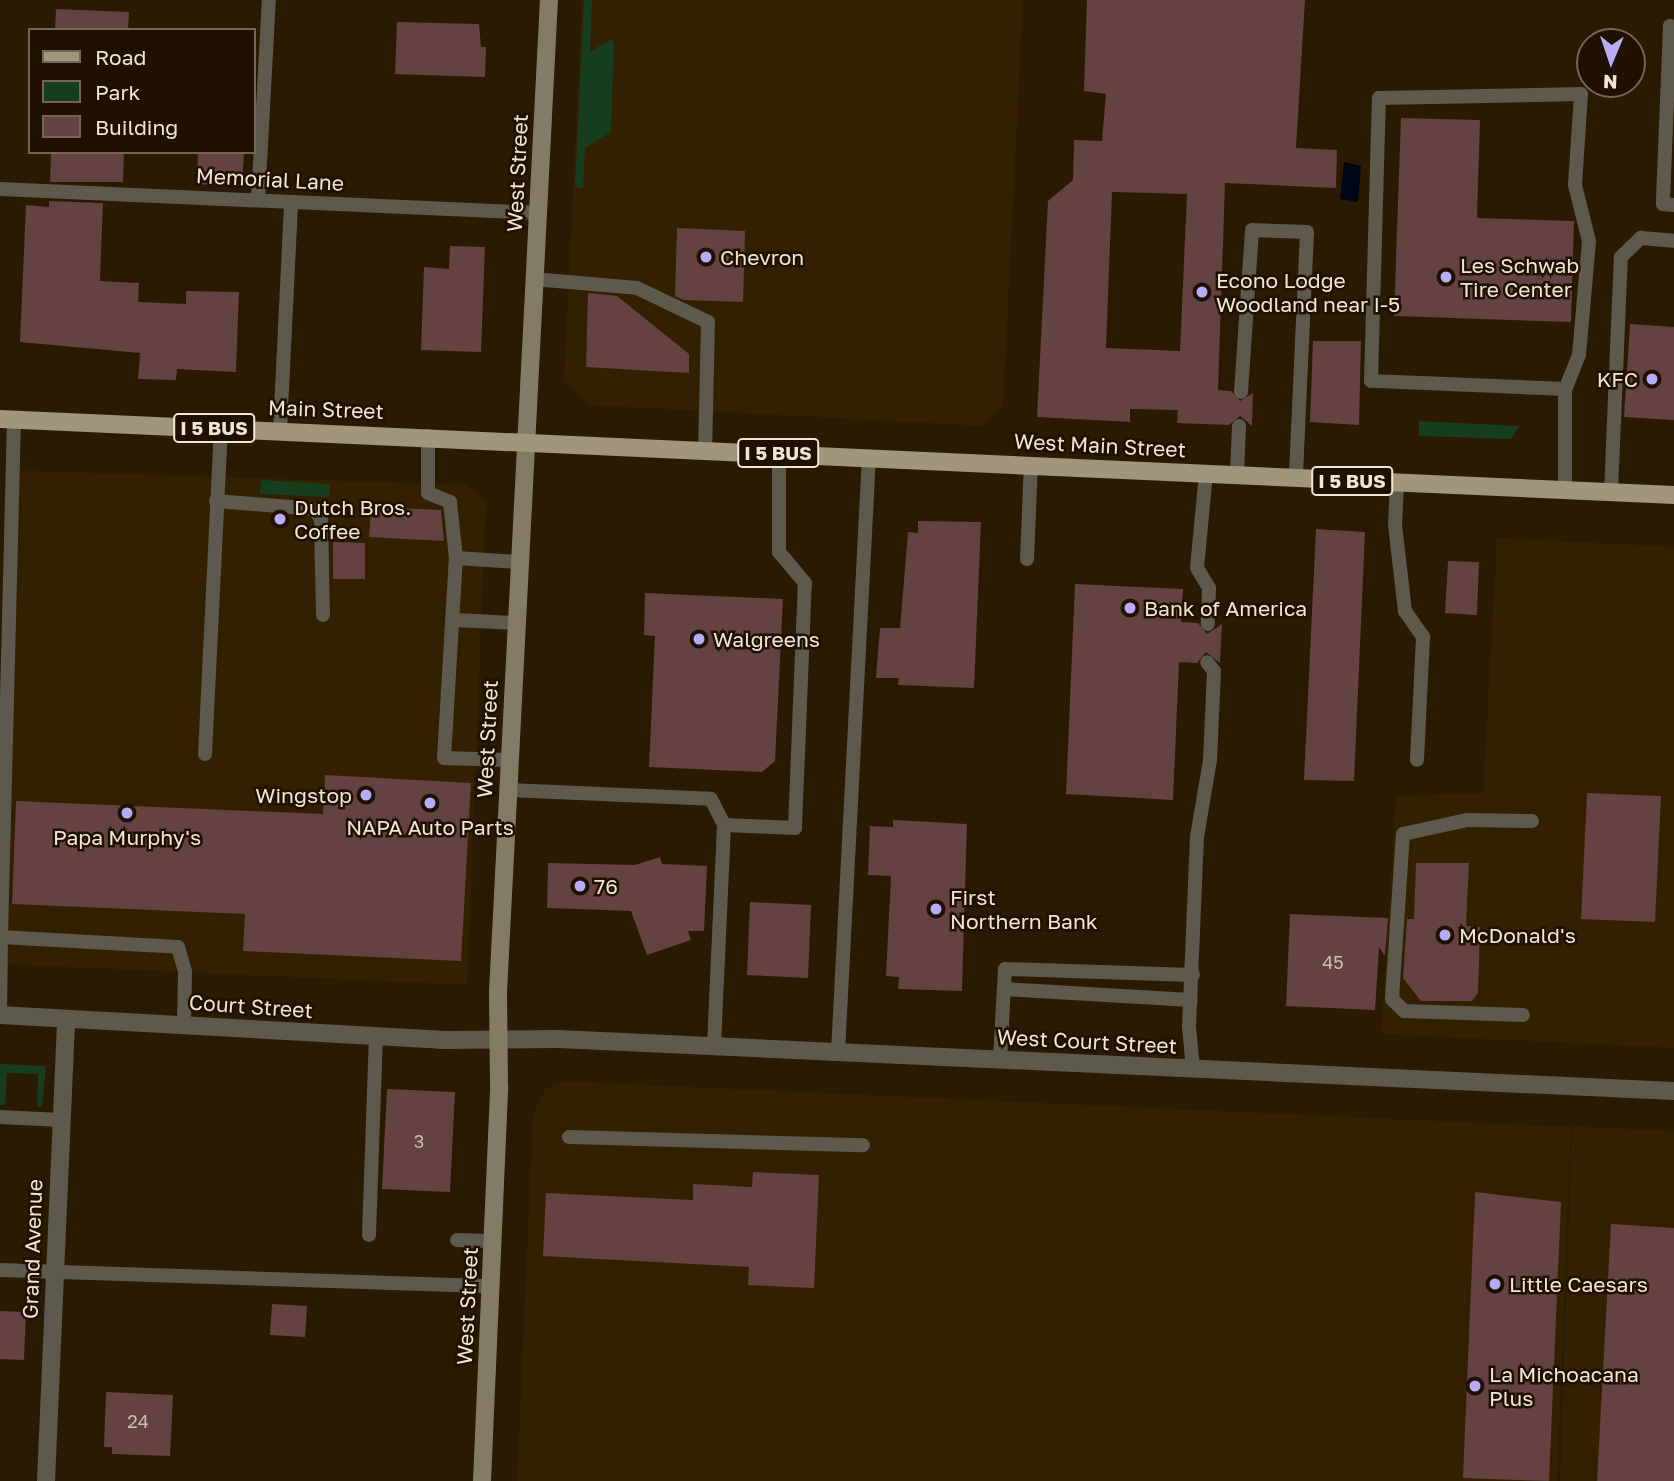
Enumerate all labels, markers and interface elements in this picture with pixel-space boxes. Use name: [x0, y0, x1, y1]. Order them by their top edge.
legend: [28, 28, 256, 154]
north arrow: [1576, 28, 1646, 98]
text: Road: [95, 44, 146, 70]
text: N: [1603, 71, 1618, 94]
text: Park: [95, 79, 140, 105]
street label: West Street: [501, 113, 533, 233]
text: Building: [95, 114, 178, 140]
street label: Memorial Lane: [195, 163, 345, 195]
place label: Chevron: [720, 244, 804, 270]
marker: Chevron: [698, 249, 714, 265]
place label: Les Schwab Tire Center: [1460, 252, 1579, 302]
place label: Econo Lodge Woodland near I-5: [1216, 267, 1400, 317]
marker: Les Schwab Tire Center: [1438, 269, 1454, 285]
marker: Econo Lodge Woodland near I-5: [1194, 284, 1210, 300]
place label: KFC: [1597, 366, 1638, 392]
marker: KFC: [1644, 371, 1660, 387]
street label: Main Street: [268, 394, 384, 424]
road number: I 5 BUS: [172, 412, 256, 444]
street label: West Main Street: [1013, 428, 1187, 462]
road number: I 5 BUS: [736, 437, 820, 468]
road number: I 5 BUS: [1310, 466, 1394, 496]
place label: Dutch Bros. Coffee: [294, 494, 411, 544]
marker: Dutch Bros. Coffee: [272, 511, 288, 527]
place label: Bank of America: [1144, 595, 1307, 621]
marker: Bank of America: [1122, 600, 1138, 616]
place label: Walgreens: [713, 626, 820, 652]
marker: Walgreens: [691, 631, 707, 647]
street label: West Street: [471, 679, 503, 799]
place label: Wingstop: [255, 782, 352, 808]
marker: Wingstop: [358, 787, 374, 803]
marker: NAPA Auto Parts: [422, 795, 438, 811]
marker: Papa Murphy's: [119, 805, 135, 821]
place label: NAPA Auto Parts: [346, 814, 514, 840]
place label: Papa Murphy's: [53, 824, 201, 850]
place label: 76: [594, 873, 618, 899]
marker: 76: [572, 878, 588, 894]
place label: First Northern Bank: [950, 884, 1098, 934]
marker: First Northern Bank: [928, 901, 944, 917]
place label: McDonald's: [1459, 922, 1576, 948]
marker: McDonald's: [1437, 927, 1453, 943]
house number: 45: [1322, 951, 1344, 973]
street label: Court Street: [188, 989, 314, 1023]
street label: West Court Street: [996, 1024, 1178, 1058]
house number: 3: [414, 1130, 424, 1152]
street label: Grand Avenue: [17, 1179, 47, 1319]
street label: West Street: [451, 1246, 483, 1366]
place label: Little Caesars: [1509, 1271, 1648, 1297]
marker: Little Caesars: [1487, 1276, 1503, 1292]
place label: La Michoacana Plus: [1489, 1361, 1639, 1411]
marker: La Michoacana Plus: [1467, 1378, 1483, 1394]
house number: 24: [127, 1410, 149, 1432]

